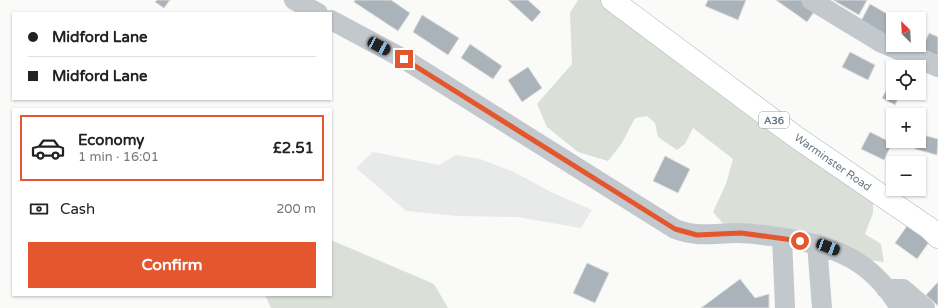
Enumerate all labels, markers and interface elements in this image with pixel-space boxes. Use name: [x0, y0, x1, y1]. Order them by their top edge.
north arrow: [886, 12, 926, 52]
map controls: [886, 12, 926, 196]
text: Midford Lane: [52, 28, 148, 46]
car: [366, 35, 392, 57]
route end: [395, 50, 413, 68]
button: locate: [886, 60, 926, 100]
text: Midford Lane: [52, 67, 148, 85]
button: +: [886, 108, 926, 148]
road number: A36: [759, 112, 789, 128]
icon: car: [30, 130, 66, 166]
text: Economy: [78, 131, 144, 149]
street label: Warminster Road: [792, 131, 874, 194]
text: £2.51: [273, 139, 314, 157]
text: 1 min · 16:01: [78, 149, 159, 165]
button: −: [886, 156, 926, 196]
icon: cash: [28, 198, 50, 220]
text: Cash: [60, 200, 95, 218]
text: 200 m: [276, 201, 316, 217]
route start: [791, 232, 809, 250]
car: [815, 237, 841, 257]
button: Confirm: [28, 242, 316, 288]

